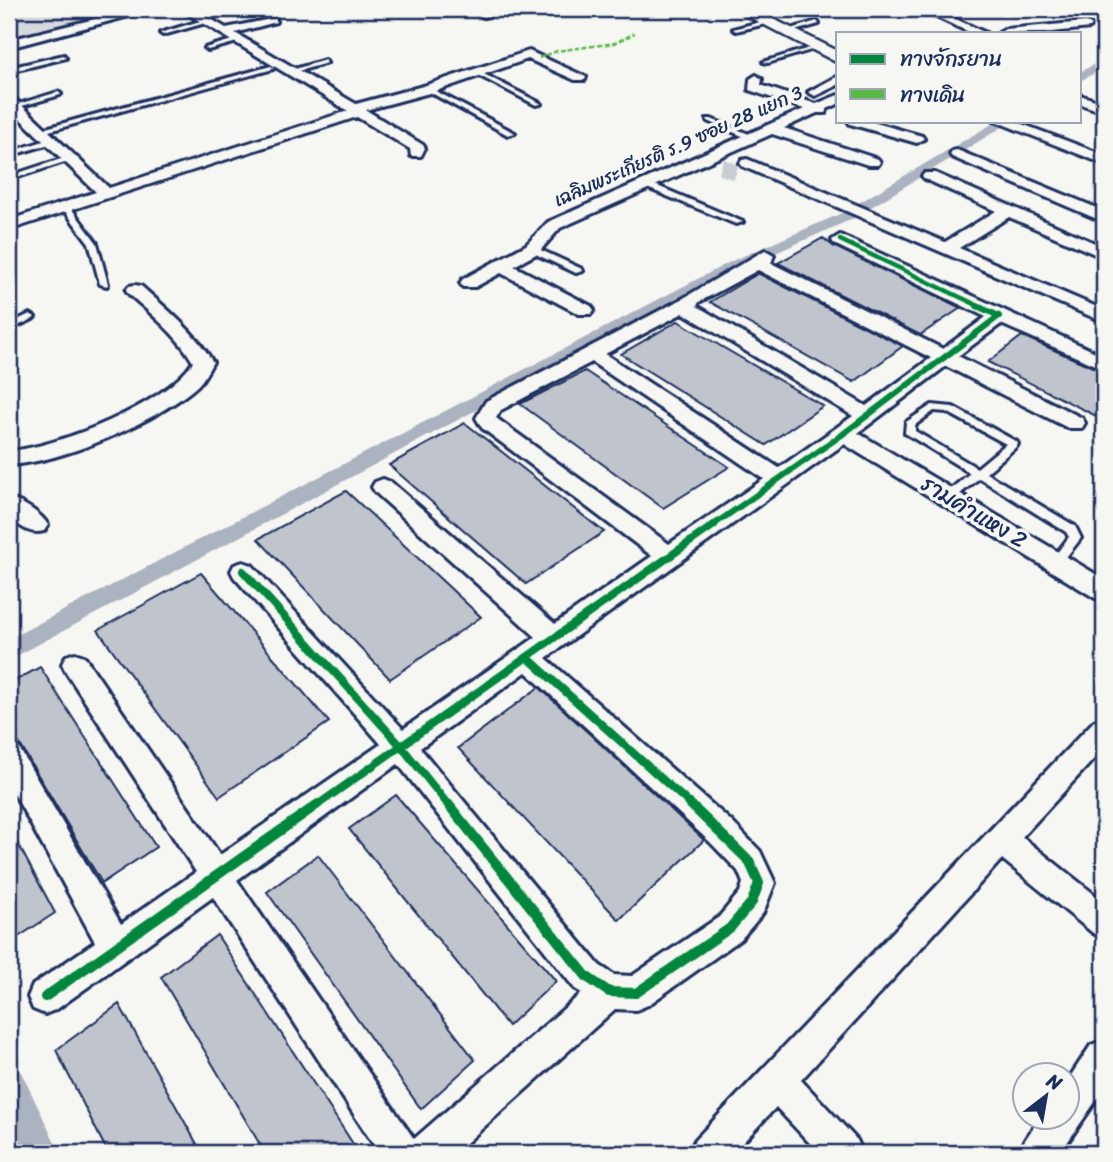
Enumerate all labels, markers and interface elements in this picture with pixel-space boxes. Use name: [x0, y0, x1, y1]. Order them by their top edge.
legend: [836, 32, 1082, 122]
text: ทางจักรยาน: [900, 40, 1002, 78]
street label: เฉลิมพระเกียรติ ร.9 ซอย 28 แยก 3: [548, 76, 808, 216]
text: ทางเดิน: [900, 76, 965, 114]
street label: รามคำแหง 2: [913, 464, 1035, 560]
north arrow: [1012, 1060, 1082, 1130]
text: N: [1039, 1064, 1069, 1100]

